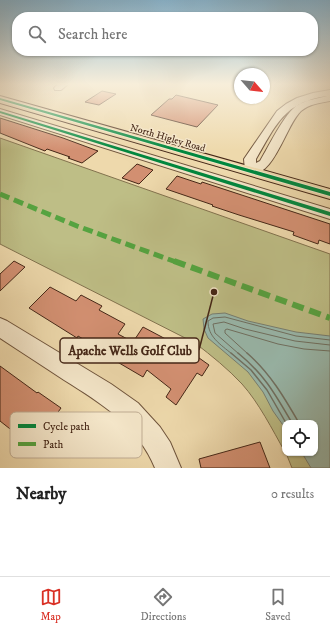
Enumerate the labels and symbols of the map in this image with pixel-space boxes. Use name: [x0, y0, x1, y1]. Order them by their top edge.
north arrow: [234, 68, 270, 104]
street label: North Higley Road: [129, 121, 207, 154]
callout: Apache Wells Golf Club: [60, 338, 199, 363]
text: Apache Wells Golf Club: [67, 343, 192, 360]
legend: [10, 412, 142, 458]
text: Cycle path: [43, 420, 90, 434]
text: Path: [43, 438, 64, 452]

